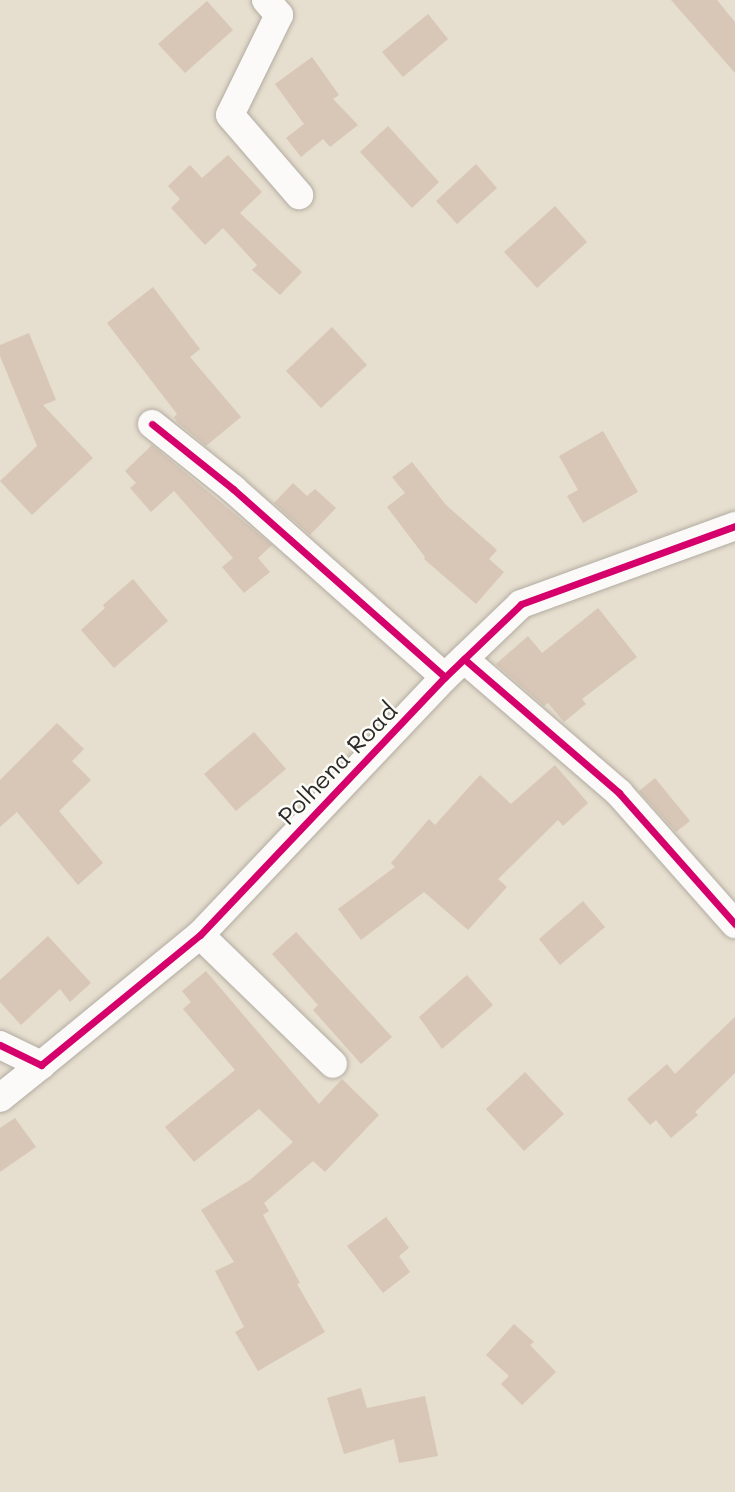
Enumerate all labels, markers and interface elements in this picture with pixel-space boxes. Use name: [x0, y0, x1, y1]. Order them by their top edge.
street label: Polhena Road: [271, 696, 403, 830]

